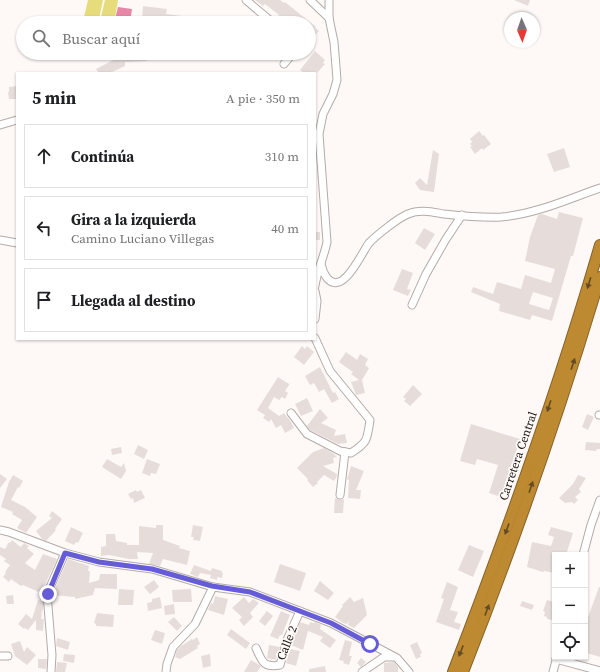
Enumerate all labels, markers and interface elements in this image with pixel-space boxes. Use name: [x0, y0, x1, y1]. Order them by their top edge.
north arrow: [504, 12, 540, 48]
search box: [16, 16, 316, 60]
icon: search: [30, 27, 52, 49]
text: Buscar aquí: [62, 28, 140, 49]
text: 5 min: [32, 86, 76, 110]
text: A pie · 350 m: [226, 90, 300, 107]
icon: ahead: [33, 145, 55, 167]
text: Continúa: [71, 146, 134, 167]
text: 310 m: [265, 148, 299, 165]
text: Gira a la izquierda: [71, 209, 196, 230]
icon: left: [33, 217, 55, 239]
text: 40 m: [271, 220, 299, 237]
text: Camino Luciano Villegas: [71, 230, 214, 247]
one-way arrow: [586, 277, 592, 289]
icon: arrive: [33, 289, 55, 311]
text: Llegada al destino: [71, 290, 196, 311]
one-way arrow: [570, 358, 576, 370]
one-way arrow: [546, 401, 552, 413]
street label: Carretera Central: [495, 409, 541, 503]
one-way arrow: [529, 481, 535, 493]
one-way arrow: [503, 524, 509, 536]
map controls: [552, 552, 588, 660]
button: +: [552, 552, 588, 588]
route end: [39, 585, 57, 603]
button: −: [552, 588, 588, 624]
one-way arrow: [484, 603, 490, 615]
street label: Calle 2: [273, 623, 301, 663]
button: locate: [552, 624, 588, 660]
route start: [361, 635, 379, 653]
one-way arrow: [458, 645, 464, 657]

